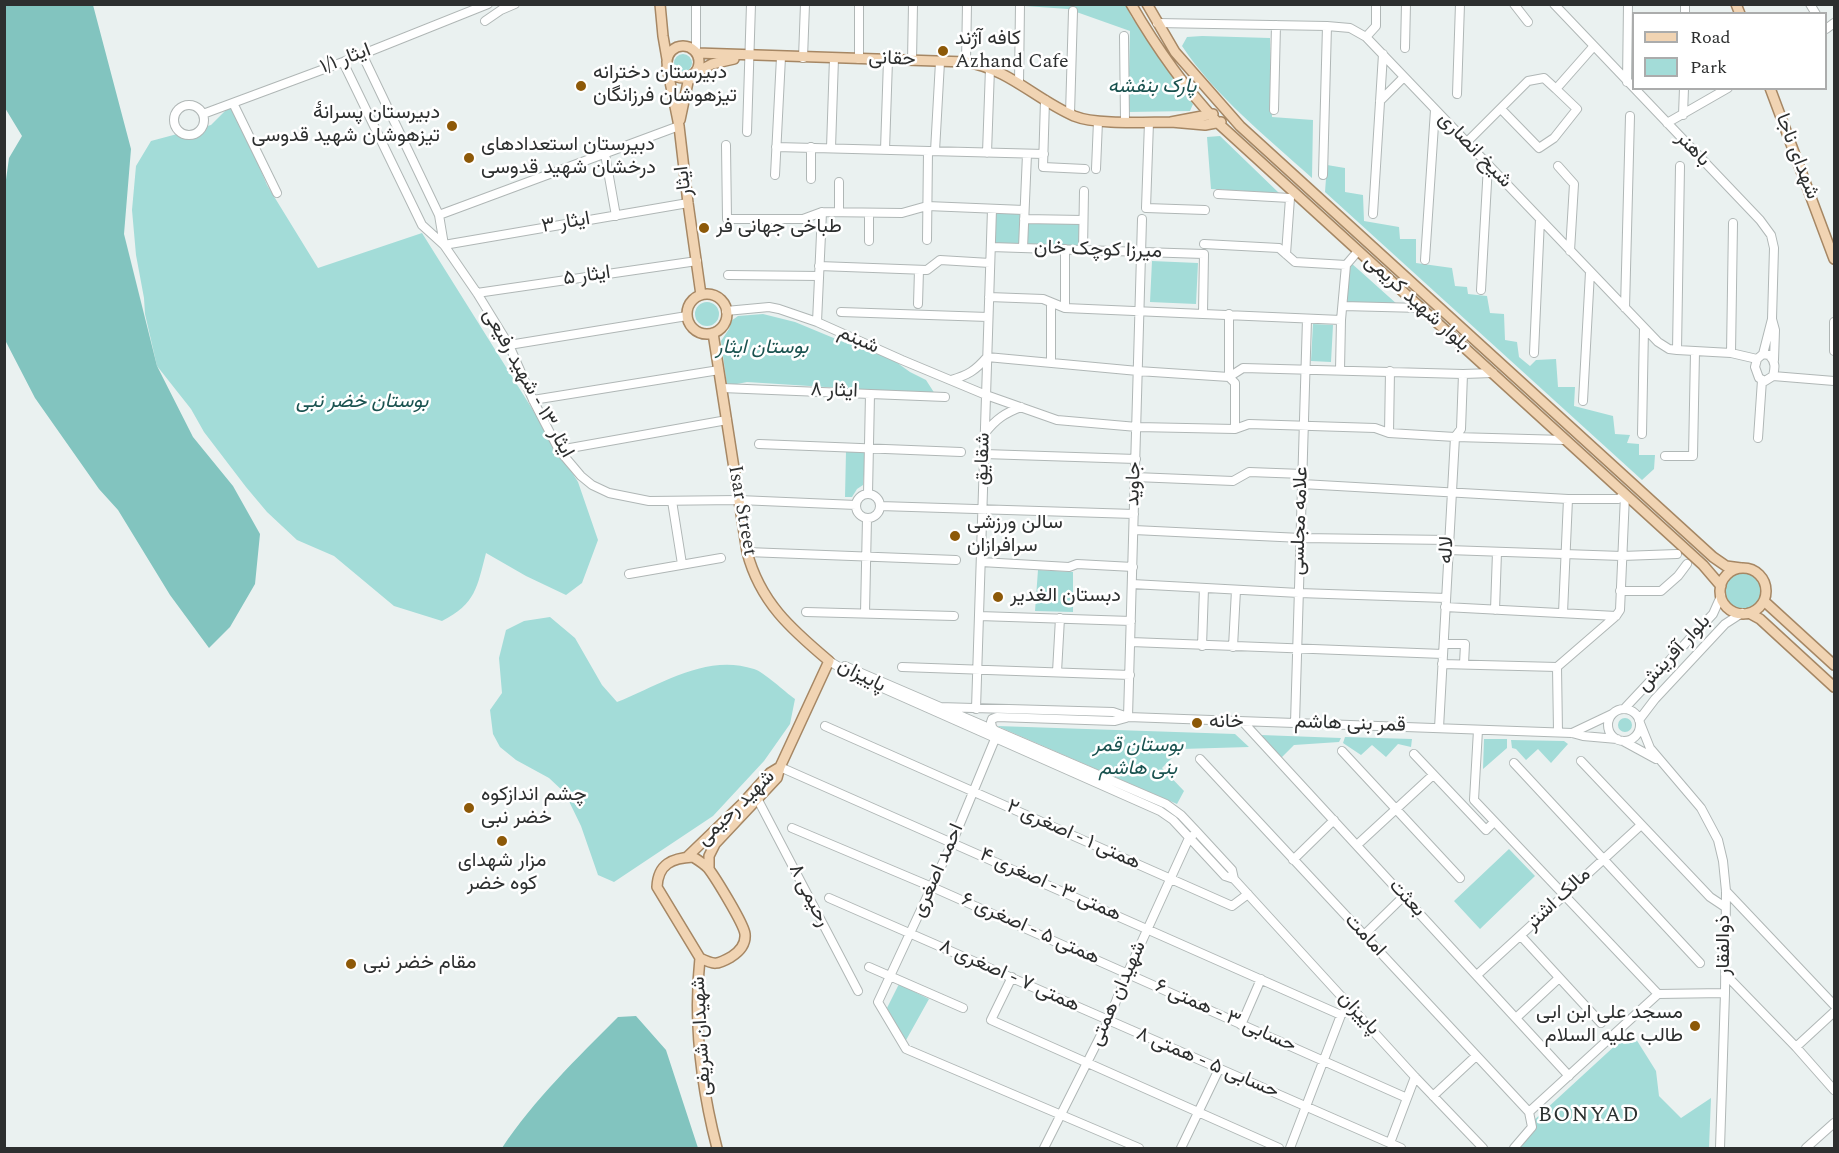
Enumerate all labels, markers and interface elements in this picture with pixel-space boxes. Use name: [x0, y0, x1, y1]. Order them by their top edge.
legend: [1632, 12, 1827, 90]
text: Road: [1690, 24, 1731, 51]
place label: کافه آژند Azhand Cafe: [955, 28, 1069, 75]
street label: ایثار ۱/۱: [317, 39, 375, 81]
marker: کافه آژند Azhand Cafe: [936, 44, 950, 58]
street label: حقانی: [868, 47, 916, 73]
text: Park: [1690, 54, 1727, 81]
place label: دبیرستان دخترانه تیزهوشان فرزانگان: [593, 62, 737, 109]
park label: پارک بنفشه: [1108, 76, 1196, 100]
marker: دبیرستان دخترانه تیزهوشان فرزانگان: [574, 79, 588, 93]
place label: دبیرستان پسرانهٔ تیزهوشان شهید قدوسی: [251, 102, 440, 149]
street label: شیخ انصاری: [1432, 108, 1516, 194]
street label: شهدای ناجا: [1769, 111, 1823, 203]
marker: دبیرستان پسرانهٔ تیزهوشان شهید قدوسی: [445, 119, 459, 133]
street label: باهنر: [1670, 127, 1714, 173]
place label: دبیرستان استعدادهای درخشان شهید قدوسی: [481, 134, 656, 181]
marker: دبیرستان استعدادهای درخشان شهید قدوسی: [462, 151, 476, 165]
street label: ایثار: [671, 164, 699, 198]
street label: ایثار ۳: [540, 208, 592, 240]
place label: طباخی جهانی فر: [716, 216, 842, 240]
marker: طباخی جهانی فر: [697, 221, 711, 235]
street label: میرزا کوچک خان: [1033, 237, 1163, 265]
street label: بلوار شهید کریمی: [1358, 250, 1474, 358]
street label: ایثار ۵: [562, 262, 612, 292]
street label: ایثار ۱۳ - شهید رفیعی: [476, 305, 578, 463]
street label: شبنم: [834, 321, 882, 361]
park label: بوستان ایثار: [716, 337, 808, 361]
street label: ایثار ۸: [810, 379, 858, 405]
park label: بوستان خضر نبی: [296, 391, 428, 415]
street label: شقایق: [971, 432, 997, 486]
street label: جاوید: [1122, 461, 1148, 507]
street label: Isar Street: [721, 464, 761, 558]
street label: علامه مجلسی: [1287, 466, 1315, 576]
place label: سالن ورزشی سرافرازان: [967, 512, 1063, 559]
marker: سالن ورزشی سرافرازان: [948, 529, 962, 543]
street label: لاله: [1435, 536, 1461, 564]
place label: دبستان الغدیر: [1010, 585, 1121, 609]
marker: دبستان الغدیر: [991, 590, 1005, 604]
street label: بلوار آفرینش: [1633, 610, 1717, 698]
street label: پاییزان: [833, 655, 889, 699]
place label: خانه: [1209, 711, 1244, 735]
street label: قمر بنی هاشم: [1294, 711, 1406, 739]
marker: خانه: [1190, 716, 1204, 730]
park label: بوستان قمر بنی هاشم: [1093, 735, 1183, 782]
street label: شهید رحیمی: [693, 766, 781, 852]
place label: چشم اندازکوه خضر نبی: [481, 784, 587, 831]
street label: همتی ۱ - اصغری ۲: [1002, 796, 1144, 876]
marker: چشم اندازکوه خضر نبی: [462, 801, 476, 815]
street label: احمد اصغری: [908, 821, 970, 921]
marker: مزار شهدای کوه خضر: [495, 834, 509, 848]
street label: همتی ۳ - اصغری ۴: [976, 844, 1124, 928]
place label: مزار شهدای کوه خضر: [458, 850, 546, 897]
street label: رحیمی ۸: [782, 861, 834, 931]
street label: مالک اشتر: [1521, 864, 1597, 936]
street label: بعثت: [1383, 875, 1429, 923]
street label: همتی ۵ - اصغری ۶: [957, 889, 1103, 971]
street label: امامت: [1338, 910, 1390, 962]
street label: ذوالفقار: [1713, 915, 1737, 975]
street label: همتی ۷ - اصغری ۸: [935, 935, 1083, 1019]
street label: شهیدان همتی: [1085, 938, 1153, 1050]
place label: مقام خضر نبی: [363, 952, 477, 976]
marker: مقام خضر نبی: [344, 957, 358, 971]
street label: حسابی ۳ - همتی ۶: [1151, 975, 1299, 1059]
street label: شهیدان شریفی: [688, 976, 718, 1096]
street label: پاییزان: [1332, 987, 1384, 1041]
place label: مسجد علی ابن ابی طالب علیه السلام: [1536, 1002, 1683, 1049]
marker: مسجد علی ابن ابی طالب علیه السلام: [1688, 1019, 1702, 1033]
street label: حسابی ۵ - همتی ۸: [1132, 1023, 1282, 1105]
district label: BONYAD: [1538, 1104, 1640, 1130]

